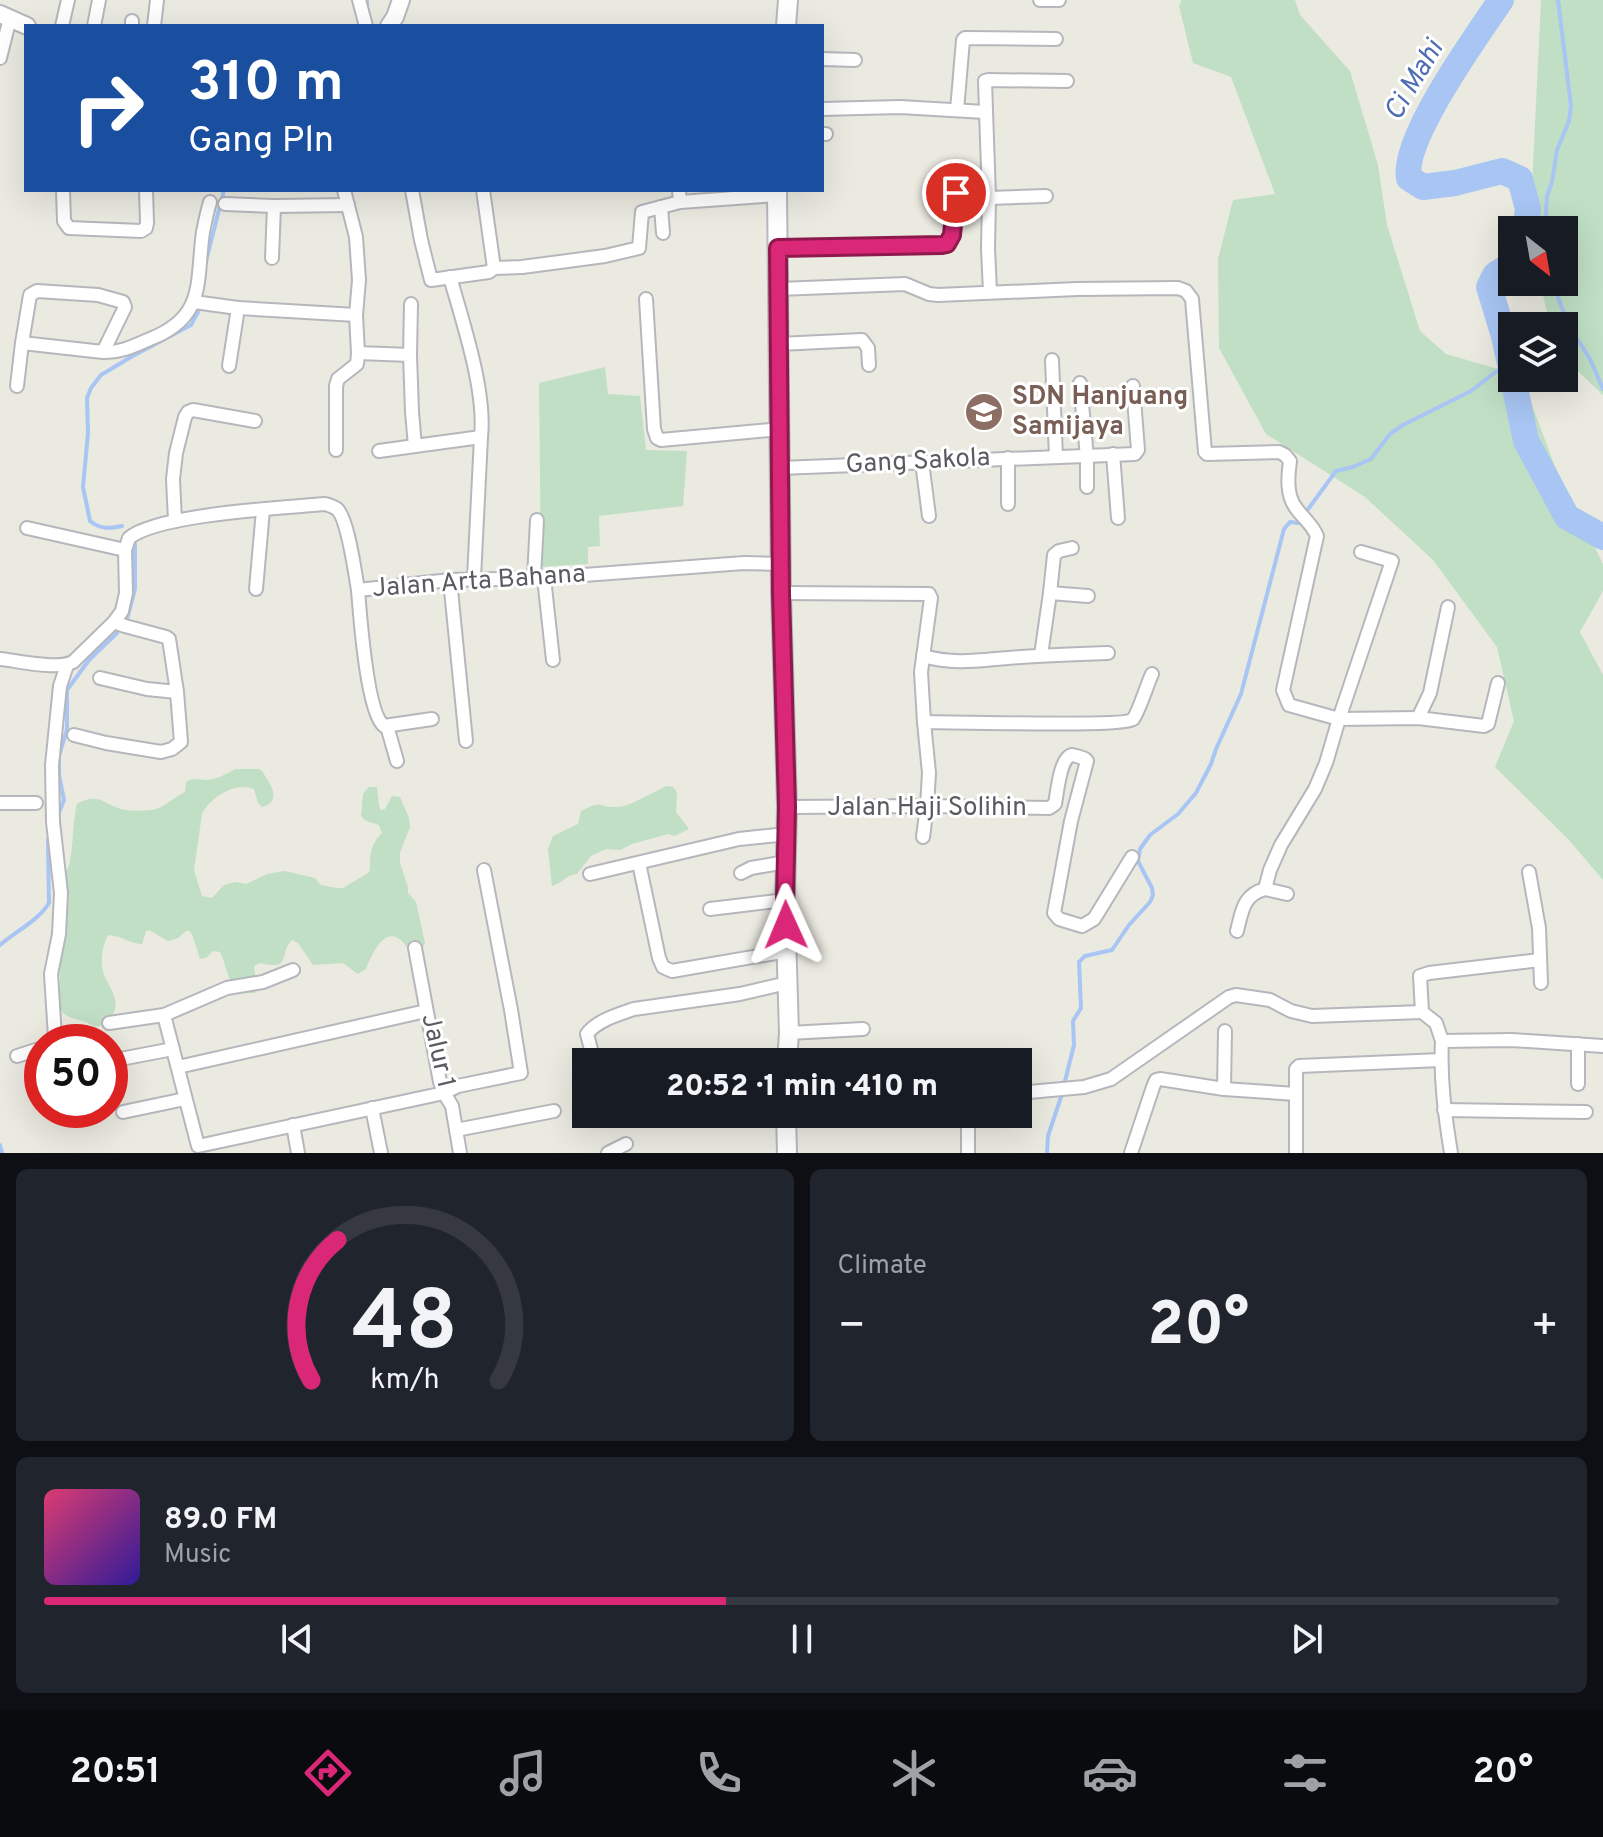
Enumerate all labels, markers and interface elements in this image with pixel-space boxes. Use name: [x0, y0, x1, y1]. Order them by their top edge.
water label: Ci Mahi: [1377, 32, 1454, 128]
text: 310 m: [188, 50, 344, 120]
icon: right: [56, 56, 160, 160]
text: Gang Pln: [188, 119, 334, 165]
pin: [922, 159, 990, 227]
icon: arrive: [934, 171, 978, 215]
north arrow: [1498, 216, 1578, 296]
map controls: [1498, 216, 1578, 392]
button: layers: [1498, 312, 1578, 392]
place label: SDN Hanjuang Samijaya: [1012, 381, 1188, 444]
school or university icon: SDN Hanjuang Samijaya: [963, 391, 1005, 433]
street label: Gang Sakola: [845, 442, 991, 482]
street label: Jalan Arta Bahana: [371, 558, 587, 606]
street label: Jalan Haji Solihin: [827, 792, 1027, 825]
position arrow: [744, 883, 828, 967]
street label: Jalur 1: [412, 1011, 462, 1091]
speed limit sign: 50: [24, 1024, 128, 1128]
text: 20:52 · 1 min · 410 m: [666, 1069, 938, 1106]
text: Climate: [838, 1250, 927, 1283]
text: 48: [352, 1274, 458, 1379]
text: 20°: [1147, 1290, 1249, 1366]
text: −: [838, 1300, 866, 1356]
text: +: [1531, 1300, 1559, 1356]
text: km/h: [370, 1363, 439, 1399]
text: 89.0 FM: [164, 1502, 277, 1539]
text: Music: [164, 1539, 231, 1572]
icon: previous: [275, 1617, 319, 1661]
icon: pause: [780, 1617, 824, 1661]
icon: next: [1285, 1617, 1329, 1661]
icon: directions: [300, 1745, 356, 1801]
icon: music: [495, 1745, 551, 1801]
icon: phone: [691, 1745, 747, 1801]
icon: climate: [886, 1745, 942, 1801]
icon: car: [1082, 1745, 1138, 1801]
icon: filters: [1277, 1745, 1333, 1801]
text: 20:51: [70, 1750, 161, 1796]
text: 20°: [1473, 1750, 1533, 1796]

